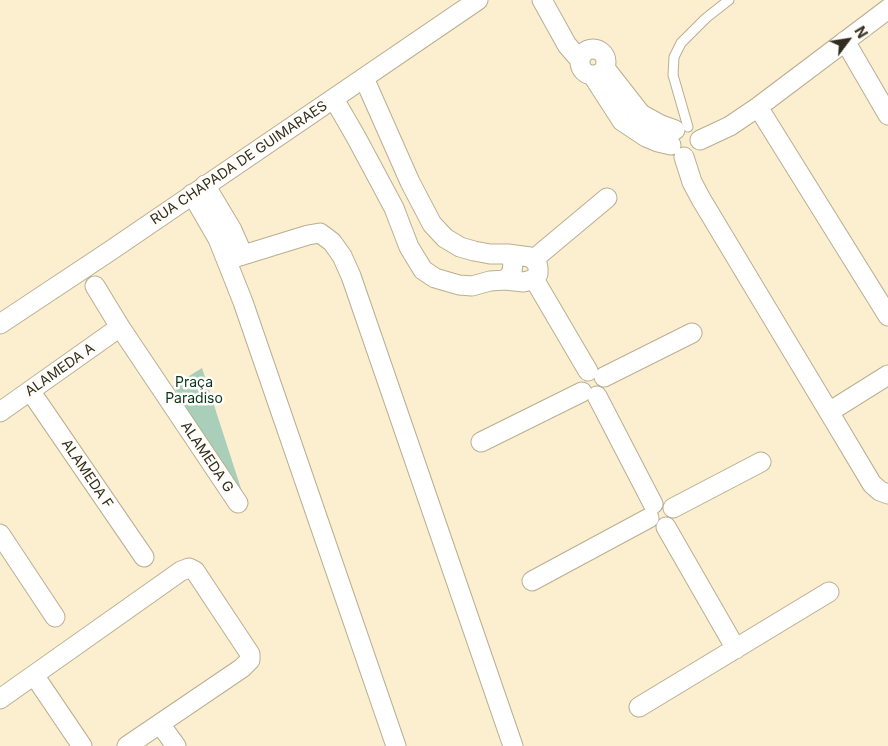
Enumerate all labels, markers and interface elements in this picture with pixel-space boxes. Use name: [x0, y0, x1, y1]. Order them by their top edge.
north arrow: [823, 15, 873, 65]
text: N: [851, 23, 871, 41]
street label: RUA CHAPADA DE GUIMARAES: [148, 98, 330, 228]
street label: ALAMEDA A: [22, 340, 98, 400]
park label: Praça Paradiso: [165, 375, 223, 408]
street label: ALAMEDA G: [177, 418, 237, 496]
street label: ALAMEDA F: [58, 436, 116, 512]

